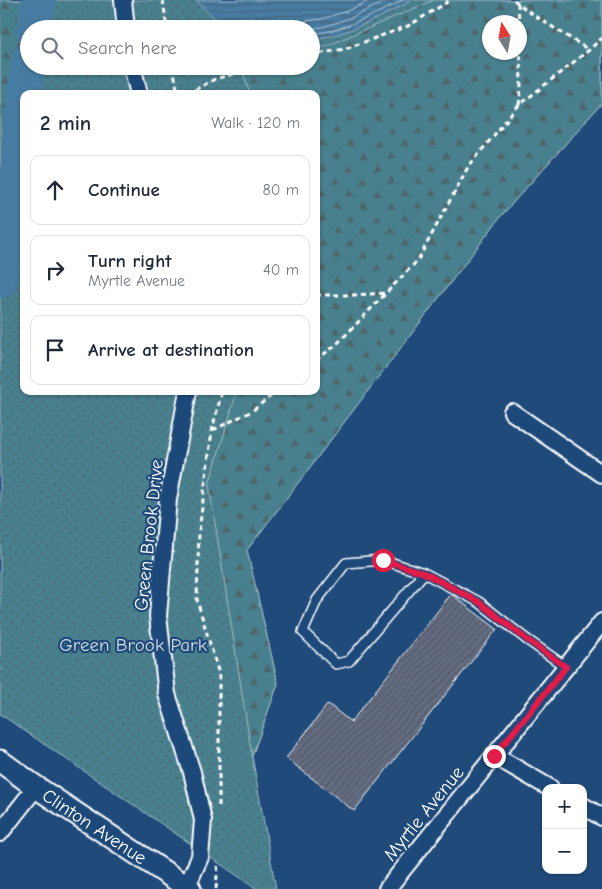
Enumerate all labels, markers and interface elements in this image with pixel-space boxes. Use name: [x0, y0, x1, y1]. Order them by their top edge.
north arrow: [482, 15, 527, 60]
search box: [20, 20, 320, 75]
icon: search: [38, 34, 66, 62]
text: Search here: [78, 37, 177, 59]
text: 2 min: [40, 111, 91, 135]
text: Walk · 120 m: [211, 114, 300, 132]
icon: ahead: [41, 176, 69, 204]
text: Continue: [88, 179, 160, 201]
text: 80 m: [262, 181, 299, 199]
text: Turn right: [88, 250, 172, 272]
icon: right: [41, 256, 69, 284]
text: 40 m: [263, 261, 299, 279]
text: Myrtle Avenue: [88, 272, 185, 290]
icon: arrive: [41, 336, 69, 364]
text: Arrive at destination: [88, 339, 254, 361]
street label: Green Brook Drive: [130, 458, 168, 612]
route start: [372, 549, 395, 572]
park label: Green Brook Park: [59, 634, 208, 656]
route end: [483, 745, 506, 768]
street label: Myrtle Avenue: [379, 762, 469, 865]
street label: Clinton Avenue: [38, 784, 151, 869]
map controls: [542, 784, 587, 874]
button: +: [542, 784, 587, 829]
button: −: [542, 829, 587, 874]

